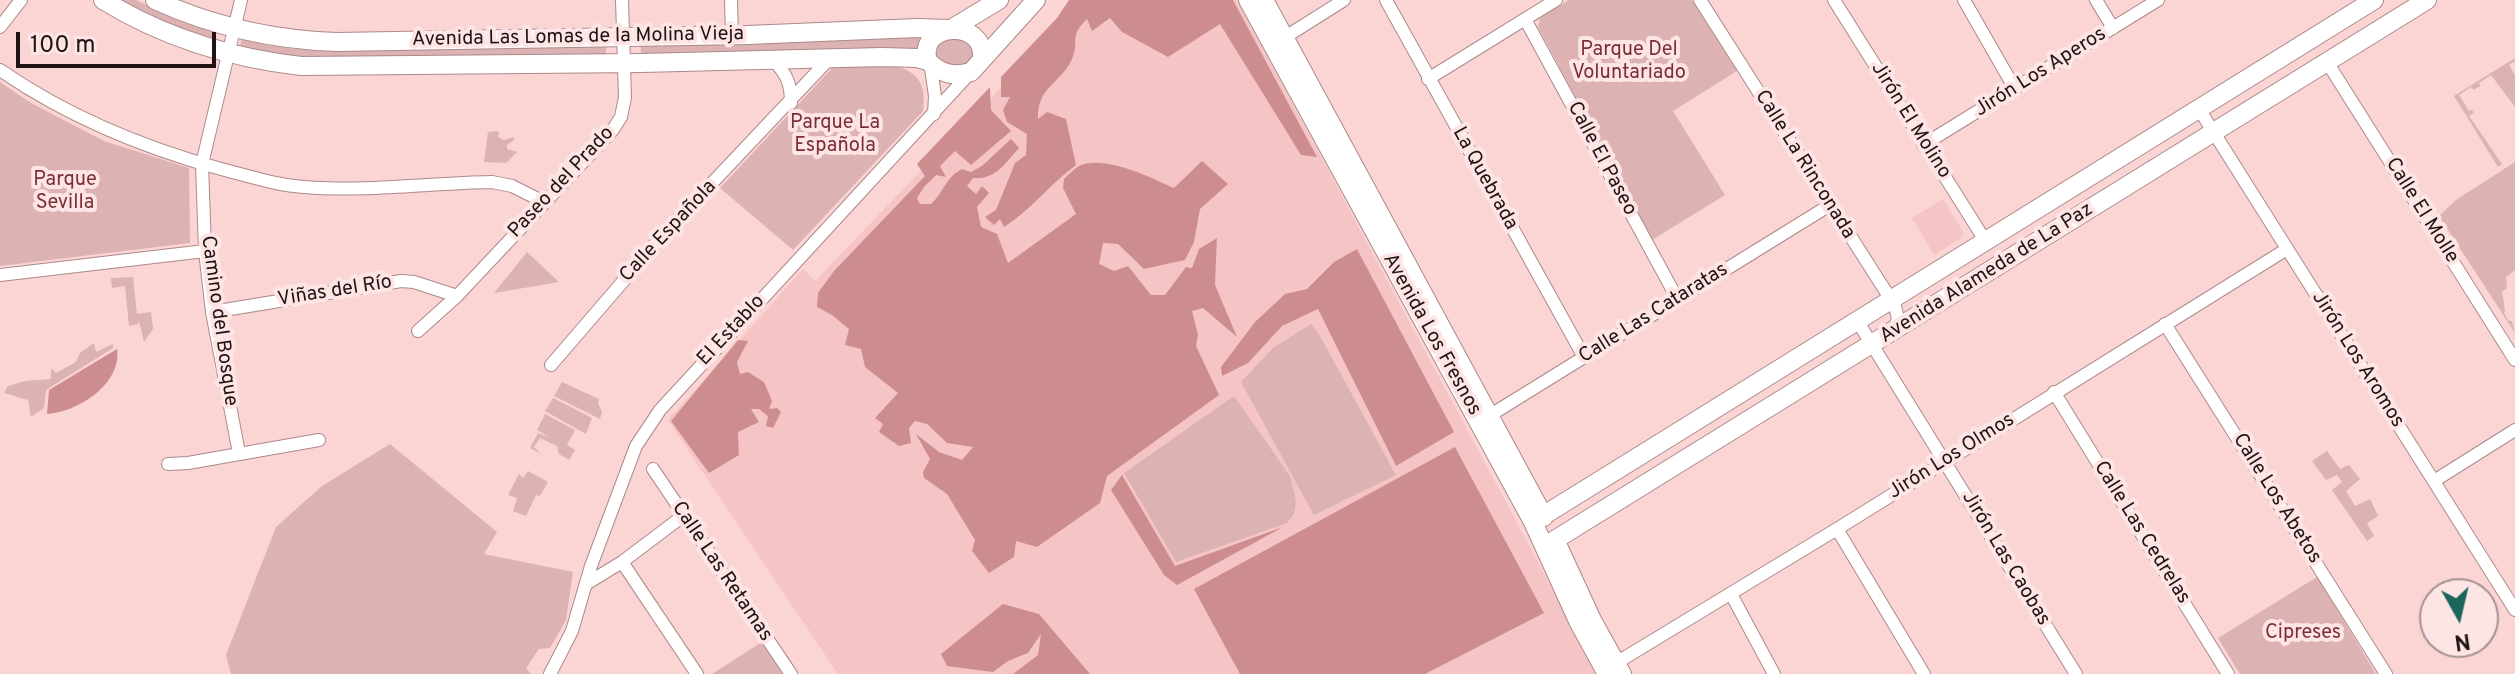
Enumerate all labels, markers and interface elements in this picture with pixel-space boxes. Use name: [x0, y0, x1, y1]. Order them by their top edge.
scale bar: [20, 16, 220, 66]
street label: Avenida Las Lomas de la Molina Vieja: [412, 23, 744, 53]
street label: Jirón Los Aperos: [1971, 23, 2111, 123]
text: 100 m: [30, 31, 96, 61]
park label: Parque Del Voluntariado: [1572, 39, 1686, 86]
street label: Jirón El Molino: [1865, 58, 1955, 184]
street label: Calle La Rinconada: [1749, 86, 1859, 244]
street label: Calle El Paseo: [1561, 98, 1641, 220]
park label: Parque La Española: [790, 112, 880, 159]
street label: Paseo del Prado: [504, 122, 620, 244]
street label: La Quebrada: [1446, 123, 1522, 235]
street label: Calle El Molle: [2379, 154, 2463, 268]
park label: Parque Sevilla: [33, 169, 97, 216]
street label: Calle Española: [616, 176, 722, 288]
street label: Avenida Alameda de La Paz: [1876, 198, 2098, 350]
street label: Camino del Bosque: [194, 234, 242, 408]
street label: Avenida Los Fresnos: [1376, 250, 1486, 420]
street label: Calle Las Cataratas: [1575, 258, 1733, 370]
street label: Viñas del Río: [276, 271, 394, 313]
street label: Jirón Los Aromos: [2305, 287, 2409, 433]
street label: El Establo: [693, 291, 771, 371]
street label: Jirón Los Olmos: [1885, 409, 2019, 505]
street label: Calle Los Abetos: [2226, 429, 2326, 569]
street label: Calle Las Cedrelas: [2087, 457, 2195, 609]
street label: Jirón Las Caobas: [1955, 487, 2055, 631]
street label: Calle Las Retamas: [665, 497, 777, 647]
north arrow: [2419, 578, 2499, 658]
park label: Cipreses: [2265, 622, 2341, 646]
text: N: [2452, 626, 2472, 655]

